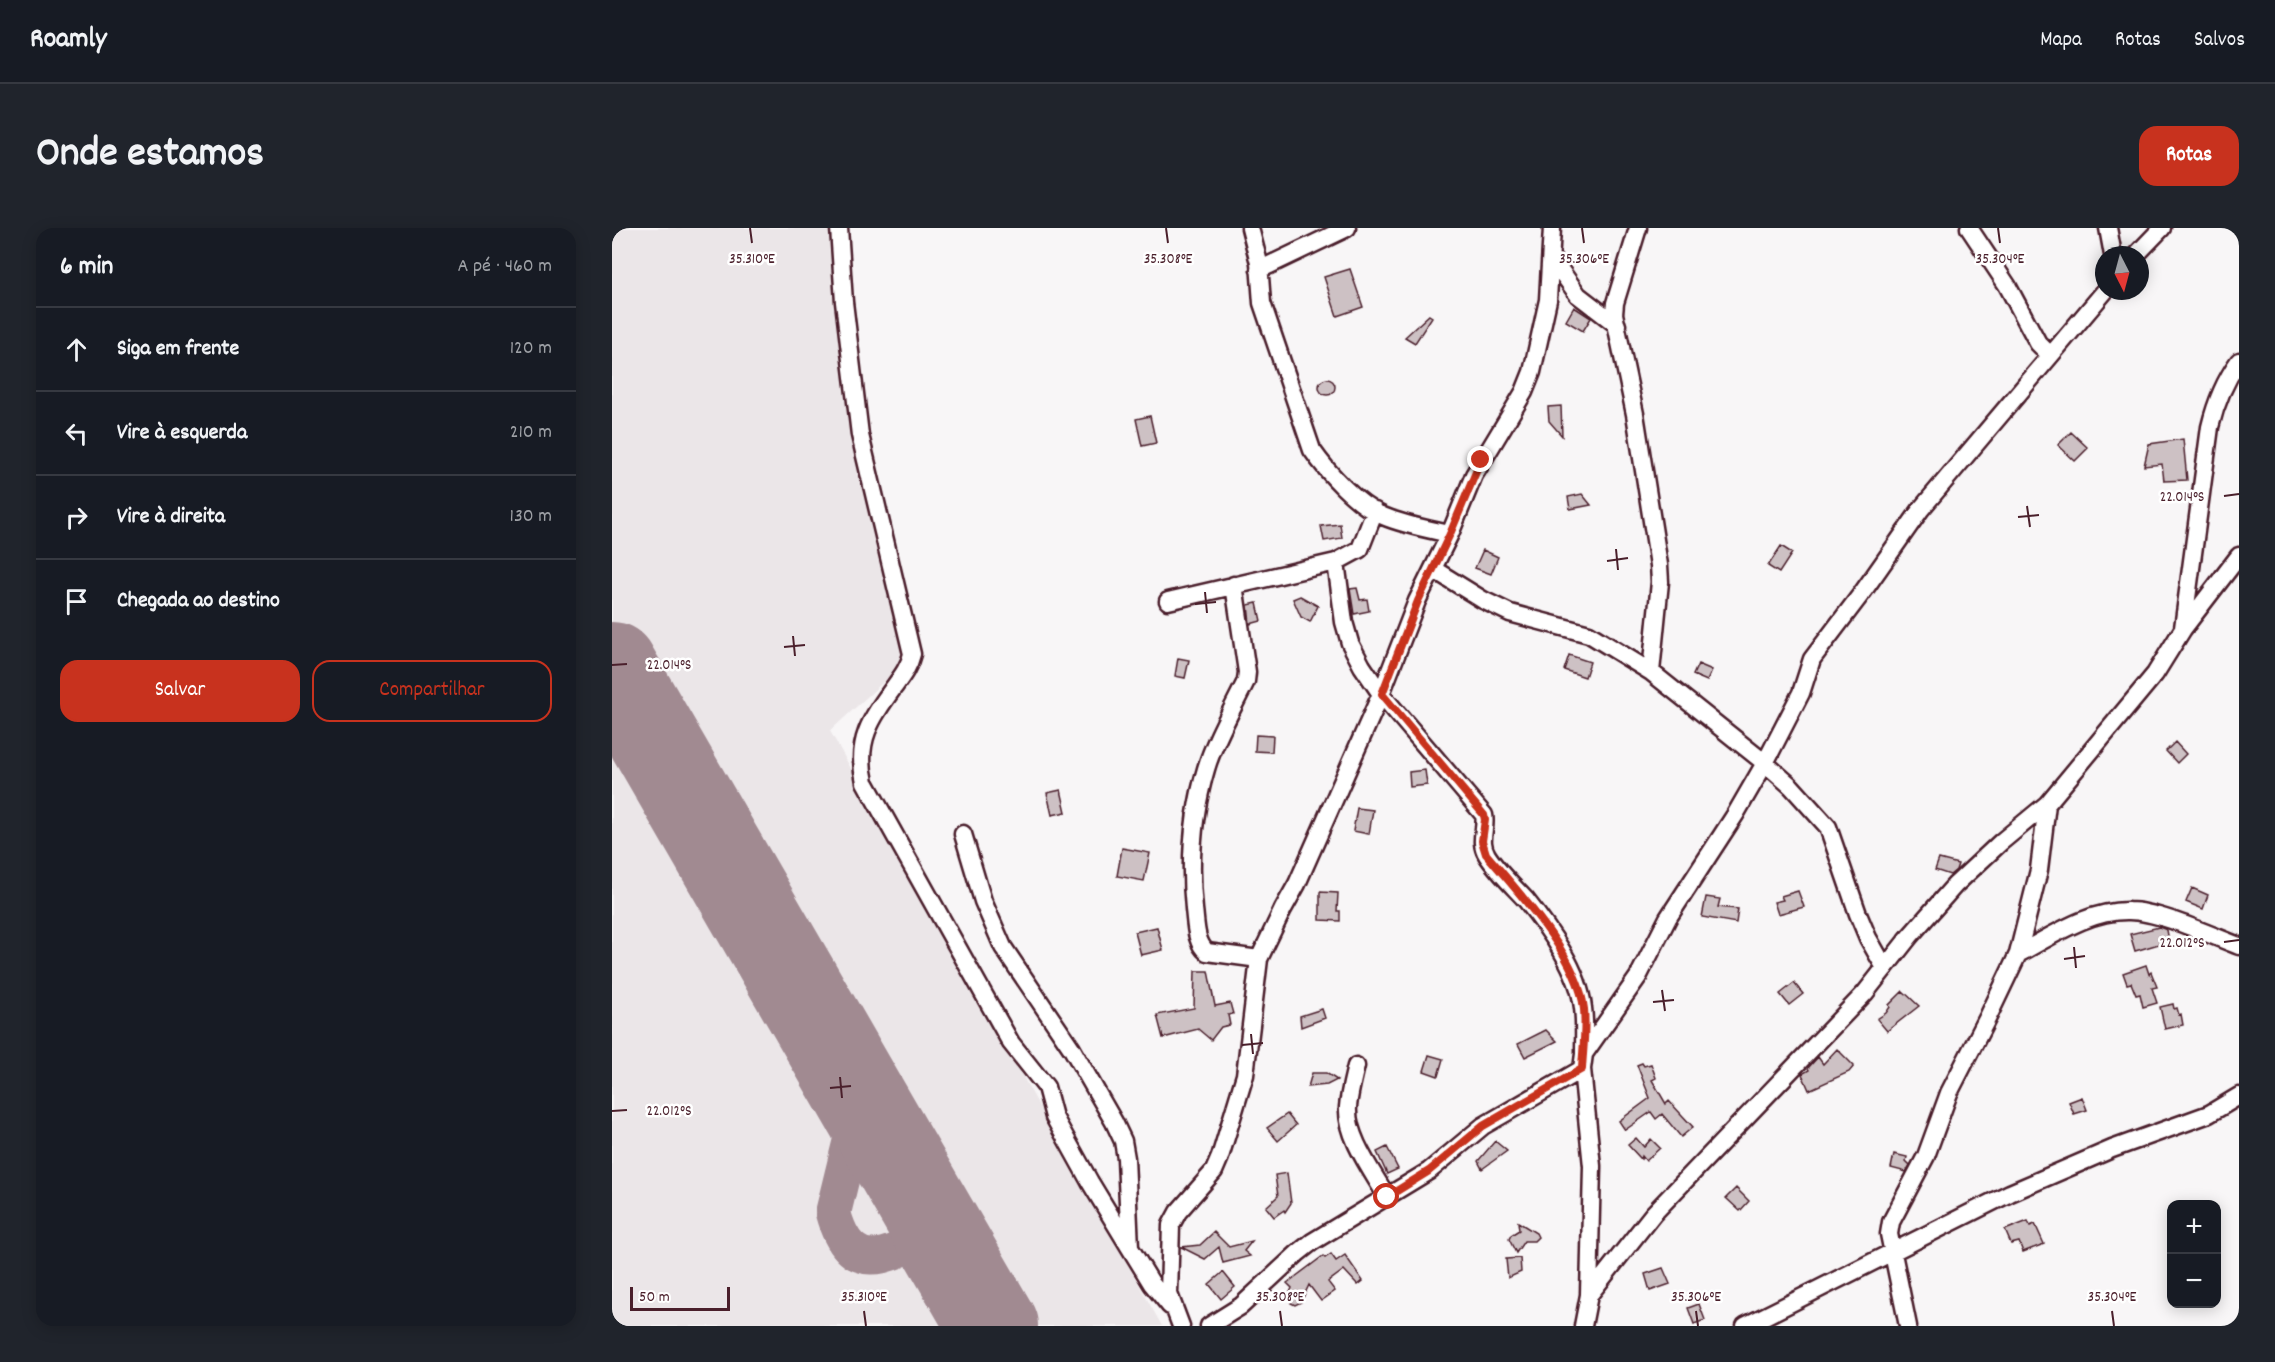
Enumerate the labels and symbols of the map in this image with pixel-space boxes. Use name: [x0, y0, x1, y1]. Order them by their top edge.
north arrow: [2095, 246, 2149, 300]
text: 35.310°E: [729, 249, 775, 271]
text: 35.308°E: [1144, 249, 1192, 271]
text: 35.306°E: [1559, 249, 1609, 271]
text: 35.304°E: [1976, 249, 2025, 271]
route end: [1467, 446, 1493, 472]
text: 22.014°S: [2160, 487, 2204, 509]
text: 22.014°S: [647, 655, 691, 677]
text: 22.012°S: [2159, 933, 2205, 955]
text: 22.012°S: [646, 1101, 692, 1123]
route start: [1373, 1183, 1399, 1209]
scale bar: [630, 1284, 730, 1312]
text: 35.310°E: [841, 1287, 887, 1309]
text: 35.308°E: [1256, 1287, 1304, 1309]
text: 35.306°E: [1671, 1287, 1721, 1309]
text: 35.304°E: [2088, 1287, 2137, 1309]

